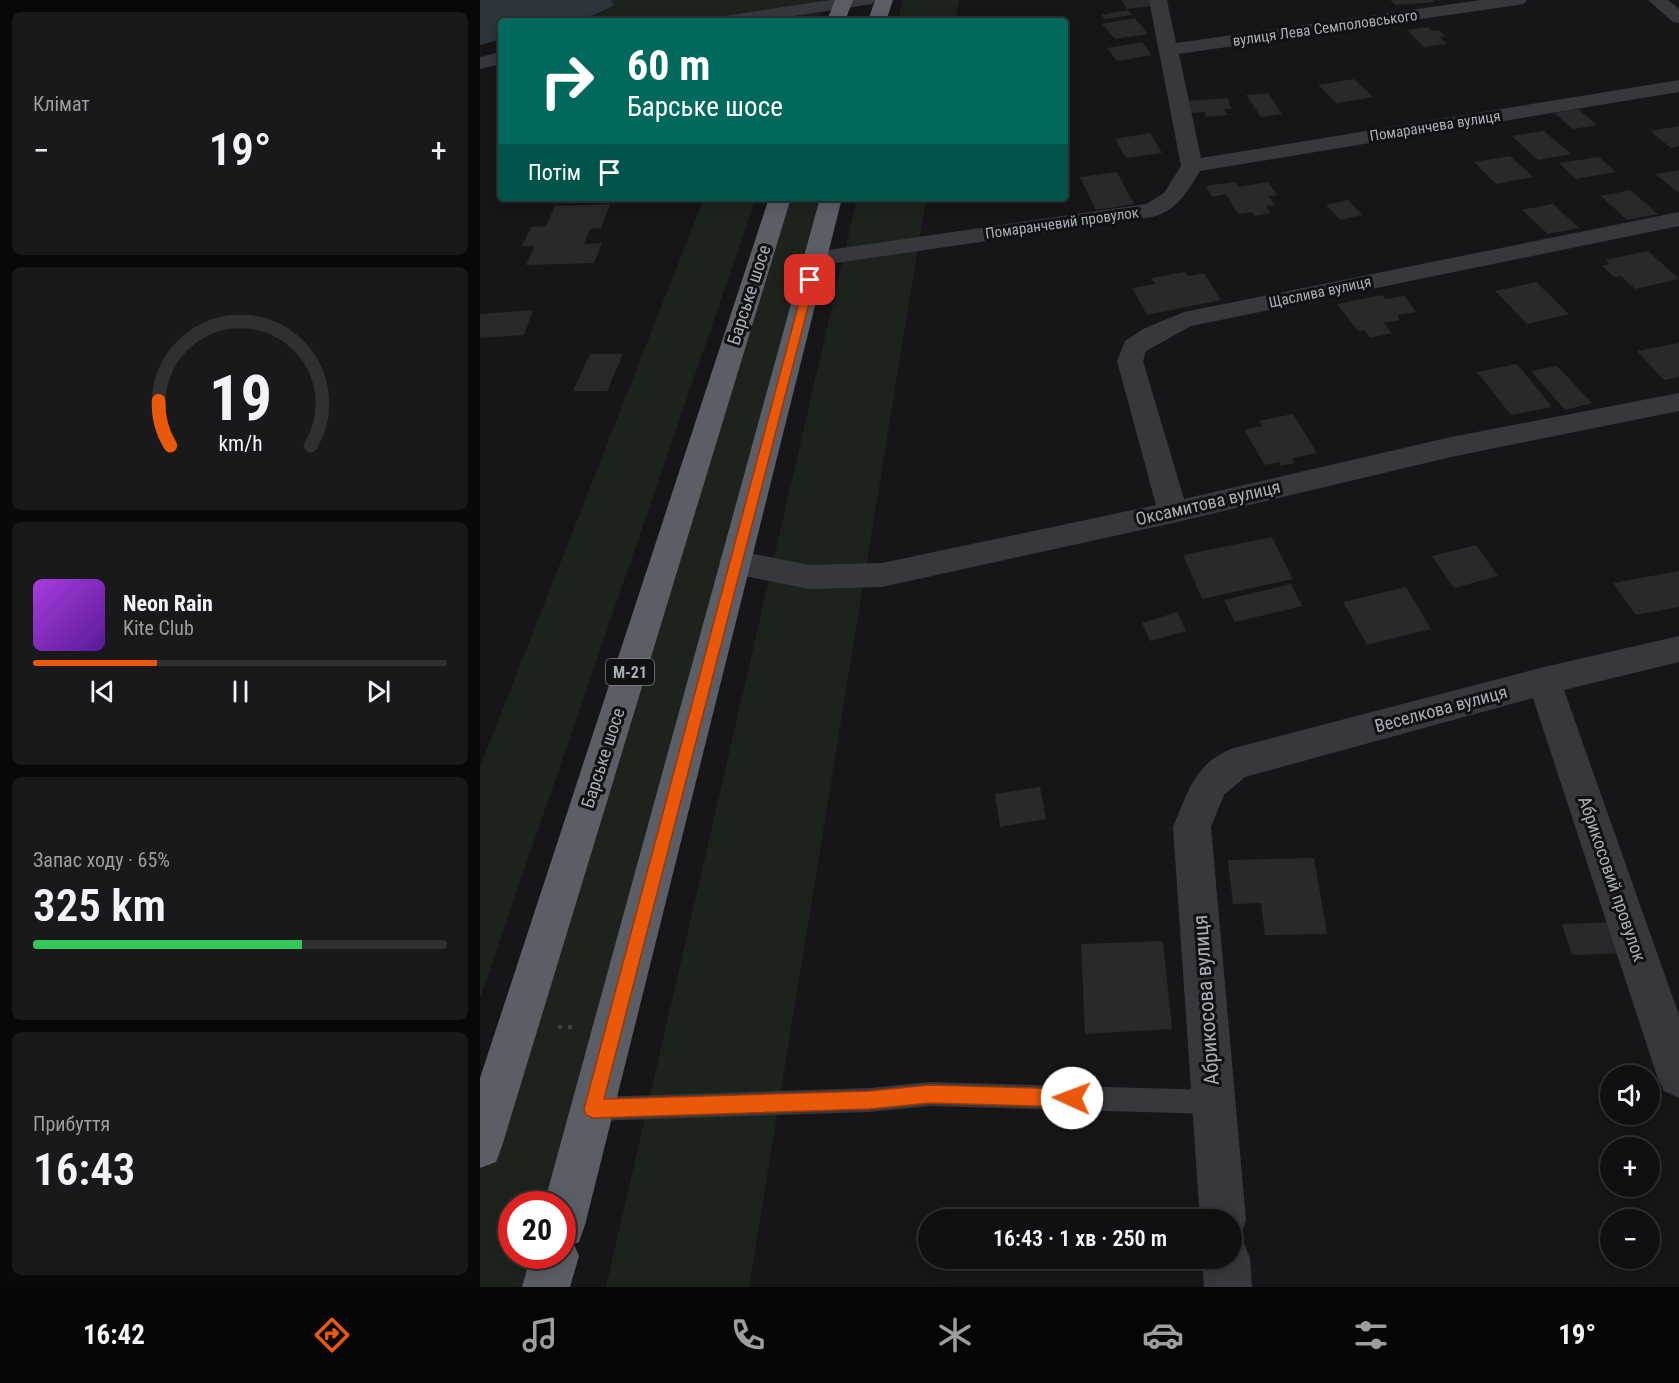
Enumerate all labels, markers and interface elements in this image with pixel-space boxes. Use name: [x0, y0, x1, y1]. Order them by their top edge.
street label: вулиця Лева Семполовського: [1231, 6, 1419, 50]
text: 60 m: [627, 41, 710, 90]
icon: right: [528, 42, 606, 120]
text: Барське шосе: [627, 91, 783, 123]
text: Клімат: [33, 92, 90, 116]
street label: Помаранчева вулиця: [1368, 107, 1502, 145]
text: 19°: [209, 123, 271, 176]
text: −: [33, 131, 50, 170]
text: +: [431, 131, 447, 170]
icon: arrive: [593, 156, 626, 189]
text: Потім: [528, 160, 581, 185]
street label: Помаранчевий провулок: [984, 203, 1140, 243]
street label: Барське шосе: [722, 242, 775, 347]
pin: [784, 254, 835, 305]
icon: arrive: [793, 263, 826, 296]
street label: Щаслива вулиця: [1267, 272, 1373, 312]
text: 19: [208, 362, 272, 435]
text: km/h: [218, 431, 262, 456]
street label: Оксамитова вулиця: [1133, 476, 1282, 529]
text: Neon Rain: [123, 591, 213, 616]
text: Kite Club: [123, 616, 194, 640]
road number: М-21: [606, 659, 654, 685]
icon: previous: [86, 675, 119, 708]
icon: pause: [224, 675, 257, 708]
icon: next: [362, 675, 395, 708]
street label: Веселкова вулиця: [1372, 681, 1509, 736]
street label: Барське шосе: [576, 705, 629, 810]
street label: Абрикосовий провулок: [1574, 793, 1651, 965]
text: Запас ходу · 65%: [33, 848, 170, 872]
text: 325 km: [33, 879, 166, 932]
street label: Абрикосова вулиця: [1188, 914, 1224, 1086]
map controls: [1600, 1065, 1660, 1269]
button: sound: [1600, 1065, 1660, 1125]
position arrow: [1040, 1066, 1104, 1130]
text: Прибуття: [33, 1112, 110, 1136]
button: +: [1600, 1137, 1660, 1197]
text: 16:43: [33, 1143, 135, 1196]
speed limit sign: 20: [498, 1191, 576, 1269]
button: −: [1600, 1209, 1660, 1269]
text: 16:43 · 1 хв · 250 m: [993, 1226, 1167, 1251]
icon: directions: [311, 1314, 353, 1356]
icon: music: [519, 1314, 561, 1356]
icon: phone: [727, 1314, 769, 1356]
icon: climate: [934, 1314, 976, 1356]
icon: car: [1142, 1314, 1184, 1356]
icon: filters: [1350, 1314, 1392, 1356]
text: 16:42: [83, 1319, 145, 1351]
text: 19°: [1558, 1319, 1596, 1351]

